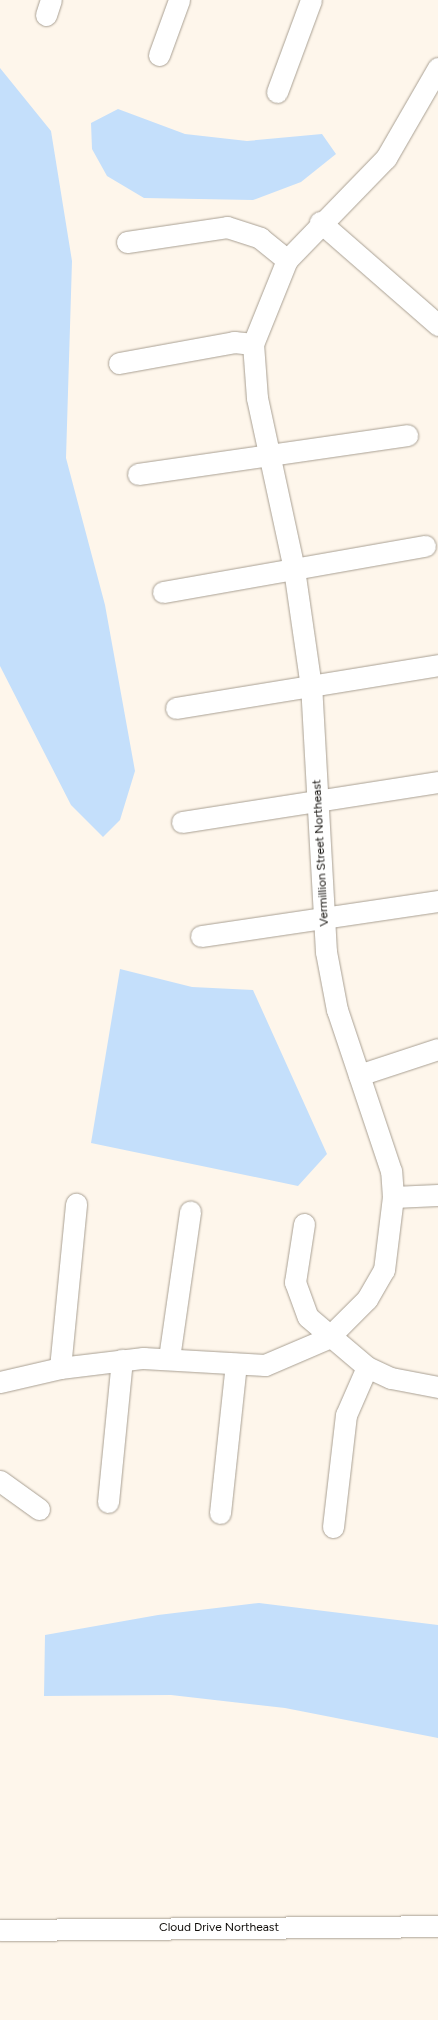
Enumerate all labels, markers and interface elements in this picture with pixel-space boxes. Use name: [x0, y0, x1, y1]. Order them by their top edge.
street label: Vermillion Street Northeast: [310, 779, 332, 927]
street label: Cloud Drive Northeast: [159, 1921, 279, 1935]

